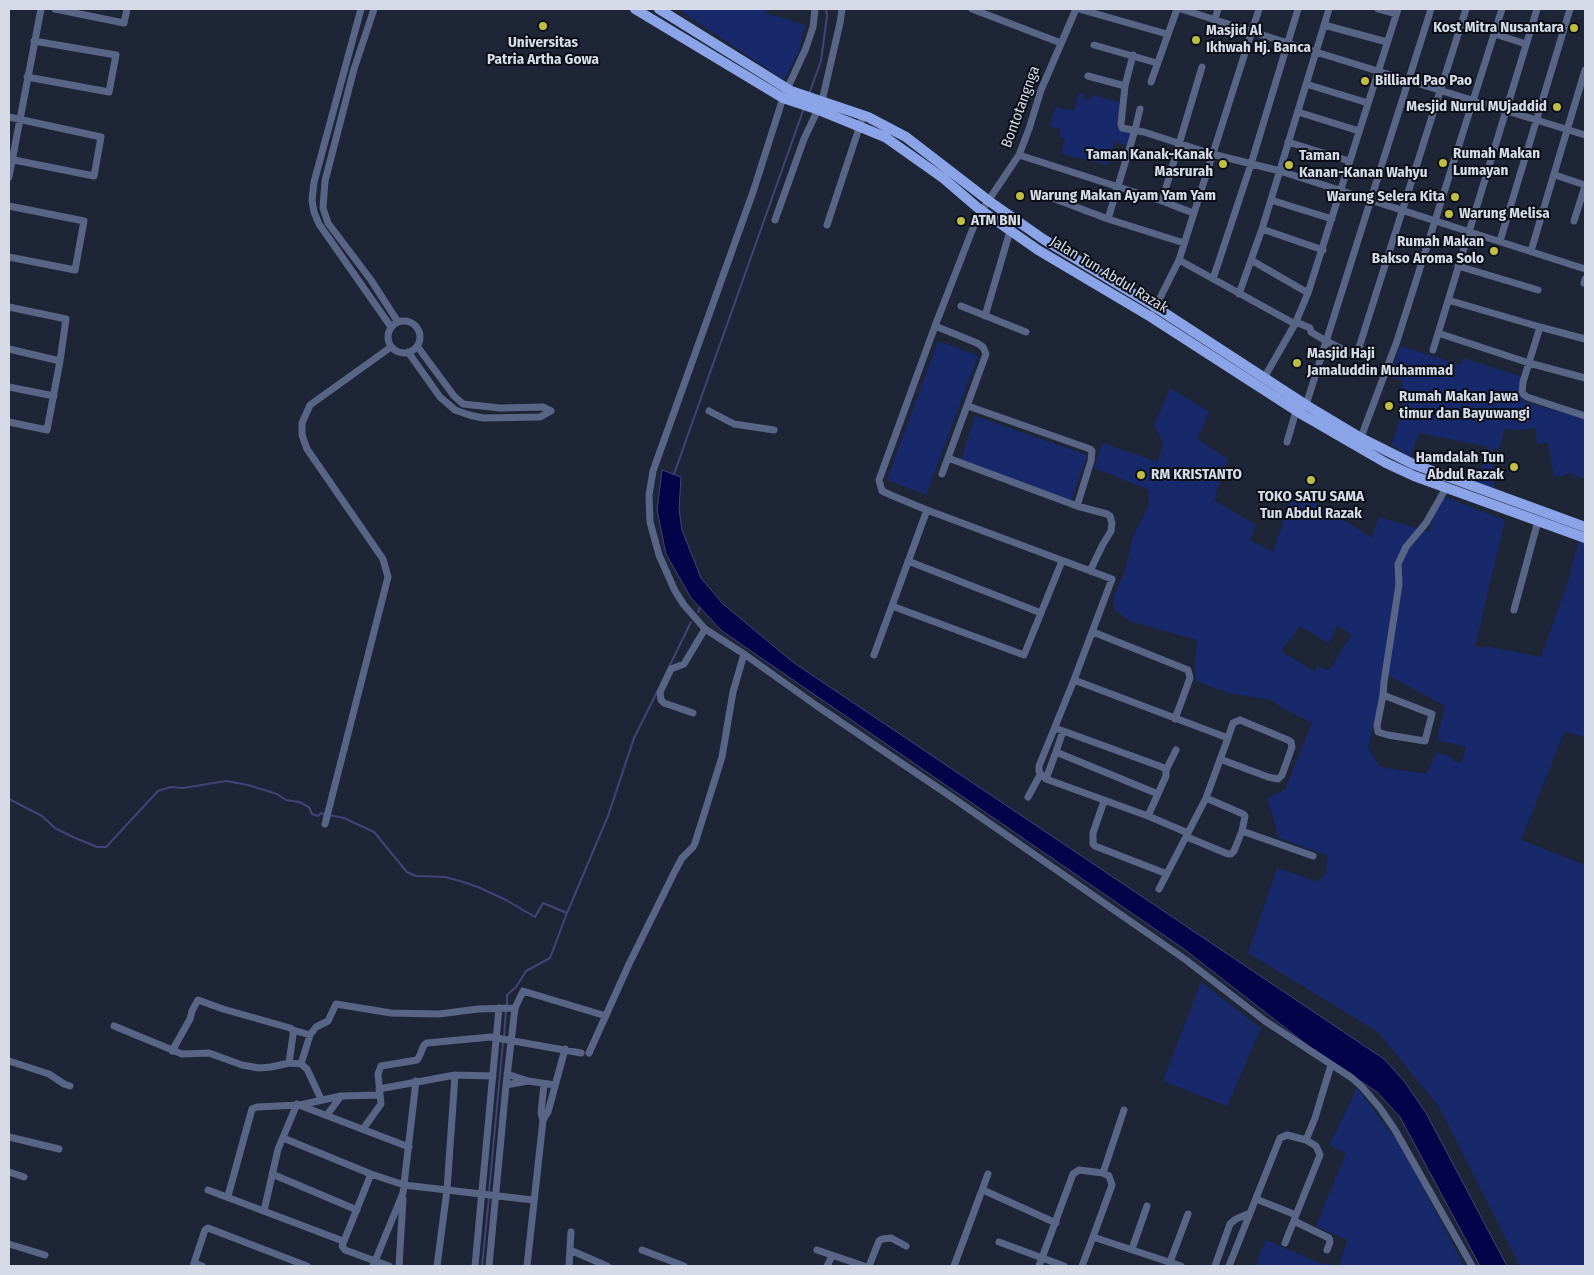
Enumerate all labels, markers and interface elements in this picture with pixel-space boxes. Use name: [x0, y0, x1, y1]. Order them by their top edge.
place label: Kost Mitra Nusantara: [1433, 19, 1564, 37]
marker: Universitas Patria Artha Gowa: [537, 20, 549, 32]
place label: Masjid Al Ikhwah Hj. Banca: [1206, 22, 1311, 57]
marker: Kost Mitra Nusantara: [1568, 22, 1580, 34]
place label: Universitas Patria Artha Gowa: [487, 34, 599, 69]
marker: Masjid Al Ikhwah Hj. Banca: [1190, 34, 1202, 46]
street label: Bontotangnga: [998, 64, 1044, 150]
place label: Billiard Pao Pao: [1375, 72, 1472, 90]
marker: Billiard Pao Pao: [1359, 75, 1371, 87]
place label: Mesjid Nurul MUjaddid: [1406, 98, 1547, 116]
marker: Mesjid Nurul MUjaddid: [1551, 101, 1563, 113]
place label: Rumah Makan Lumayan: [1453, 145, 1540, 180]
place label: Taman Kanak-Kanak Masrurah: [1086, 146, 1213, 181]
place label: Taman Kanan-Kanan Wahyu: [1299, 147, 1427, 182]
marker: Rumah Makan Lumayan: [1437, 157, 1449, 169]
marker: Taman Kanak-Kanak Masrurah: [1217, 158, 1229, 170]
marker: Taman Kanan-Kanan Wahyu: [1283, 159, 1295, 171]
place label: Warung Makan Ayam Yam Yam: [1030, 187, 1216, 205]
place label: Warung Selera Kita: [1327, 188, 1445, 206]
marker: Warung Makan Ayam Yam Yam: [1014, 190, 1026, 202]
marker: Warung Selera Kita: [1449, 191, 1461, 203]
place label: Warung Melisa: [1459, 205, 1550, 223]
marker: Warung Melisa: [1443, 208, 1455, 220]
place label: ATM BNI: [971, 212, 1021, 230]
marker: ATM BNI: [955, 215, 967, 227]
street label: Jalan Tun Abdul Razak: [1047, 233, 1171, 317]
place label: Rumah Makan Bakso Aroma Solo: [1372, 233, 1484, 268]
marker: Rumah Makan Bakso Aroma Solo: [1488, 245, 1500, 257]
place label: Masjid Haji Jamaluddin Muhammad: [1307, 345, 1453, 380]
marker: Masjid Haji Jamaluddin Muhammad: [1291, 357, 1303, 369]
place label: Rumah Makan Jawa timur dan Bayuwangi: [1399, 388, 1530, 423]
marker: Rumah Makan Jawa timur dan Bayuwangi: [1383, 400, 1395, 412]
place label: Hamdalah Tun Abdul Razak: [1416, 449, 1504, 484]
marker: Hamdalah Tun Abdul Razak: [1508, 461, 1520, 473]
place label: RM KRISTANTO: [1151, 466, 1242, 484]
marker: RM KRISTANTO: [1135, 469, 1147, 481]
marker: TOKO SATU SAMA Tun Abdul Razak: [1305, 474, 1317, 486]
place label: TOKO SATU SAMA Tun Abdul Razak: [1258, 488, 1364, 523]

